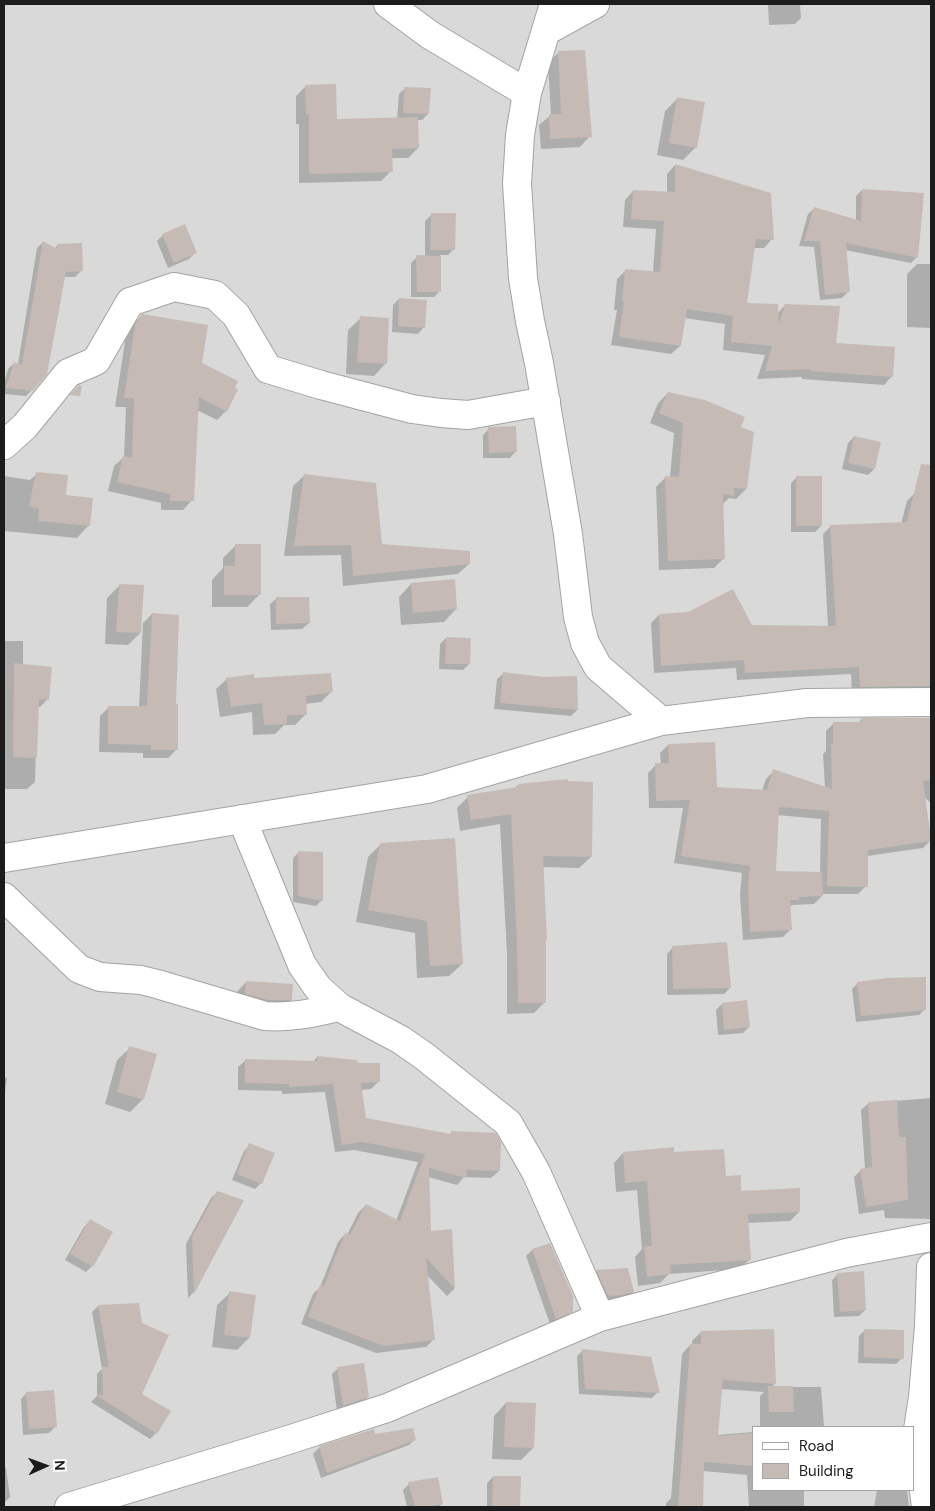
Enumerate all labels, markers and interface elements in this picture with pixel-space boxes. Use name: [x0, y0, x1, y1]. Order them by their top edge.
legend: [752, 1426, 915, 1491]
text: Road: [799, 1436, 834, 1456]
north arrow: [20, 1441, 70, 1491]
text: N: [51, 1460, 69, 1471]
text: Building: [799, 1461, 854, 1481]

